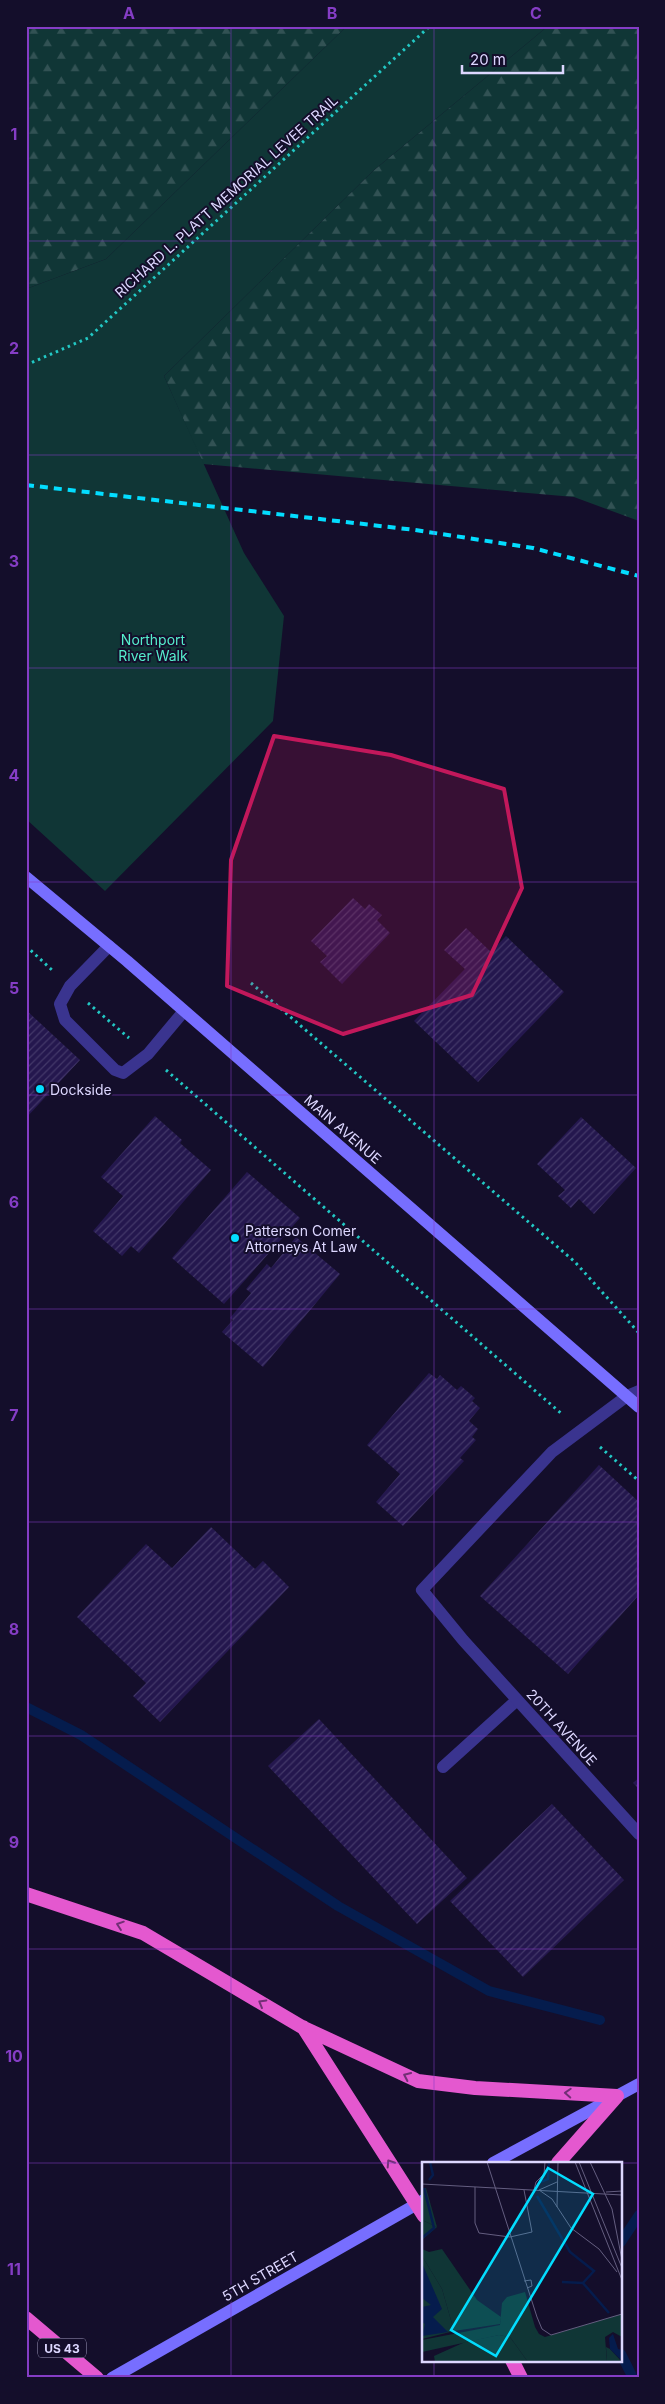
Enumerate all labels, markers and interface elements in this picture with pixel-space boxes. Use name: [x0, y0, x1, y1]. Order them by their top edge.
text: A: [123, 3, 135, 23]
text: B: [327, 3, 337, 23]
text: C: [530, 3, 542, 23]
scale bar: [462, 42, 564, 74]
text: 20 m: [470, 50, 506, 69]
street label: RICHARD L. PLATT MEMORIAL LEVEE TRAIL: [111, 91, 341, 301]
text: 1: [11, 124, 17, 144]
text: 2: [9, 338, 19, 358]
text: 3: [9, 551, 19, 571]
park label: Northport River Walk: [118, 631, 188, 664]
text: 4: [9, 765, 20, 785]
text: 5: [9, 978, 19, 998]
place label: Dockside: [50, 1081, 112, 1098]
marker: Dockside: [34, 1083, 46, 1095]
street label: MAIN AVENUE: [301, 1091, 385, 1167]
text: 6: [9, 1192, 19, 1212]
place label: Patterson Comer Attorneys At Law: [245, 1222, 357, 1255]
marker: Patterson Comer Attorneys At Law: [229, 1232, 241, 1244]
text: 7: [9, 1405, 19, 1425]
text: 8: [9, 1619, 19, 1639]
street label: 20TH AVENUE: [523, 1685, 601, 1769]
text: 9: [9, 1832, 19, 1852]
one-way arrow: [116, 1921, 124, 1931]
one-way arrow: [258, 1999, 267, 2009]
text: 10: [5, 2046, 23, 2066]
one-way arrow: [403, 2071, 412, 2082]
one-way arrow: [564, 2088, 572, 2099]
one-way arrow: [387, 2159, 396, 2169]
inset map: [422, 2162, 622, 2362]
street label: 5TH STREET: [219, 2247, 301, 2305]
text: 11: [7, 2259, 21, 2279]
road number: US 43: [38, 2338, 86, 2358]

